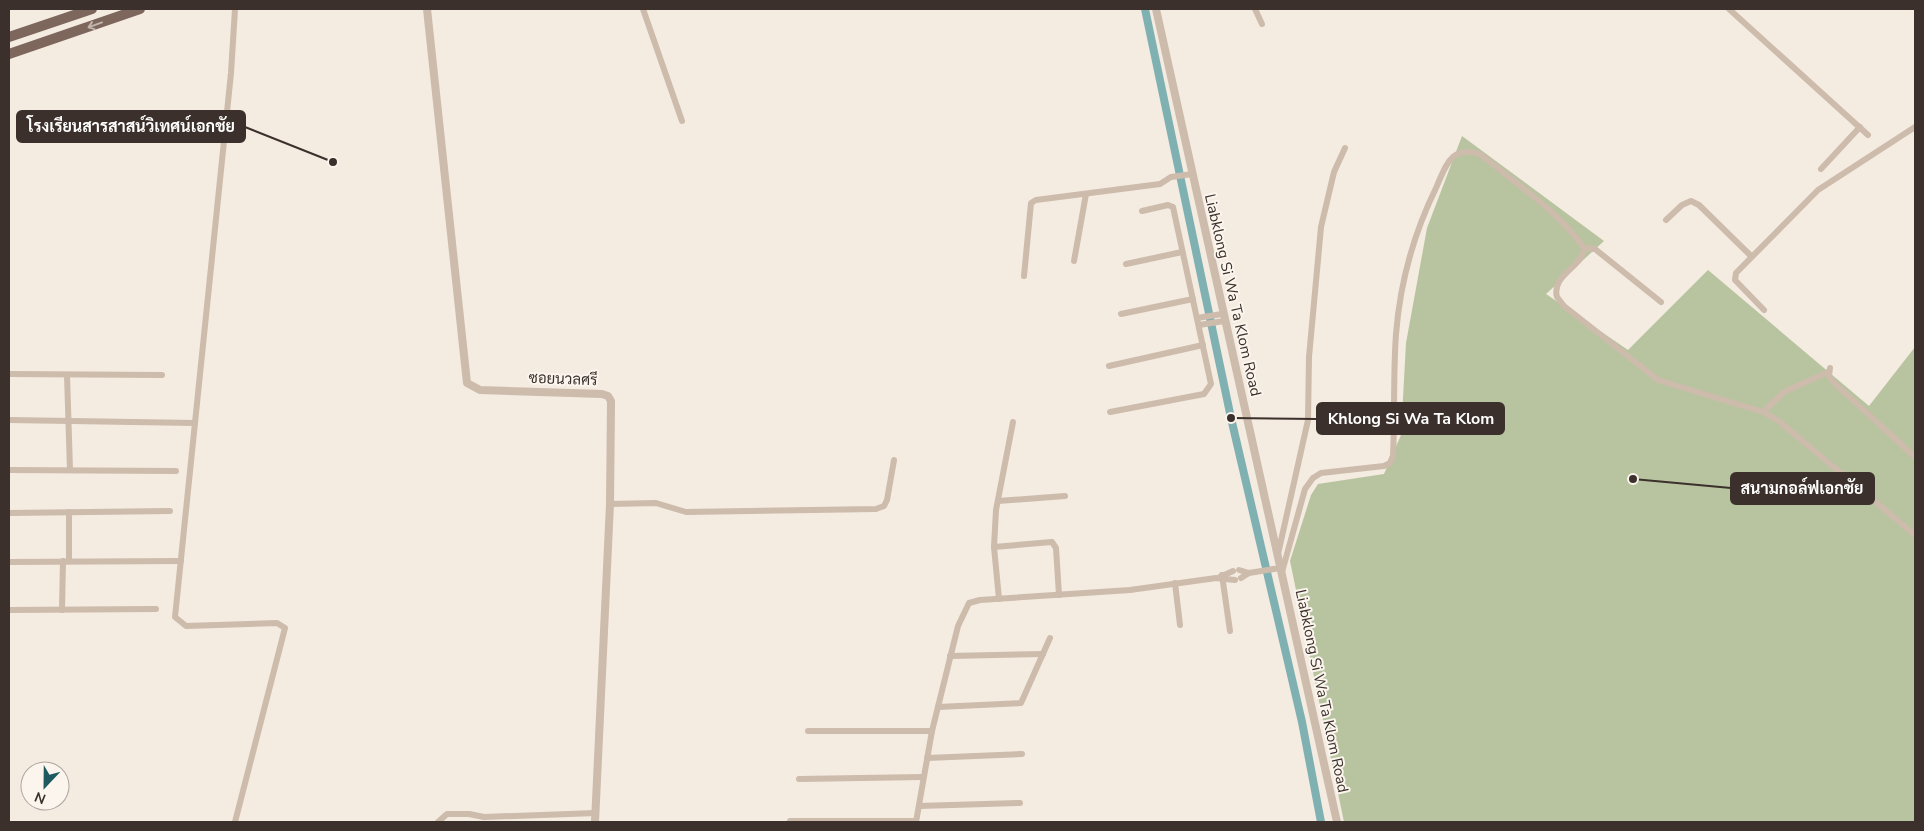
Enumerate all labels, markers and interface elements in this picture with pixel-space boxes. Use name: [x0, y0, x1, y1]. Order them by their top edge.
one-way arrow: [87, 21, 103, 30]
callout: โรงเรียนสารสาสน์วิเทศน์เอกชัย: [17, 111, 245, 142]
text: โรงเรียนสารสาสน์วิเทศน์เอกชัย: [26, 115, 235, 138]
street label: Liabklong Si Wa Ta Klom Road: [1200, 192, 1266, 398]
street label: ซอยนวลศรี: [528, 368, 598, 390]
callout: Khlong Si Wa Ta Klom: [1317, 403, 1504, 434]
text: Khlong Si Wa Ta Klom: [1328, 408, 1494, 430]
callout: สนามกอล์ฟเอกชัย: [1731, 473, 1874, 504]
text: สนามกอล์ฟเอกชัย: [1740, 477, 1864, 500]
street label: Liabklong Si Wa Ta Klom Road: [1291, 588, 1353, 794]
north arrow: [20, 761, 70, 811]
text: N: [32, 787, 49, 808]

